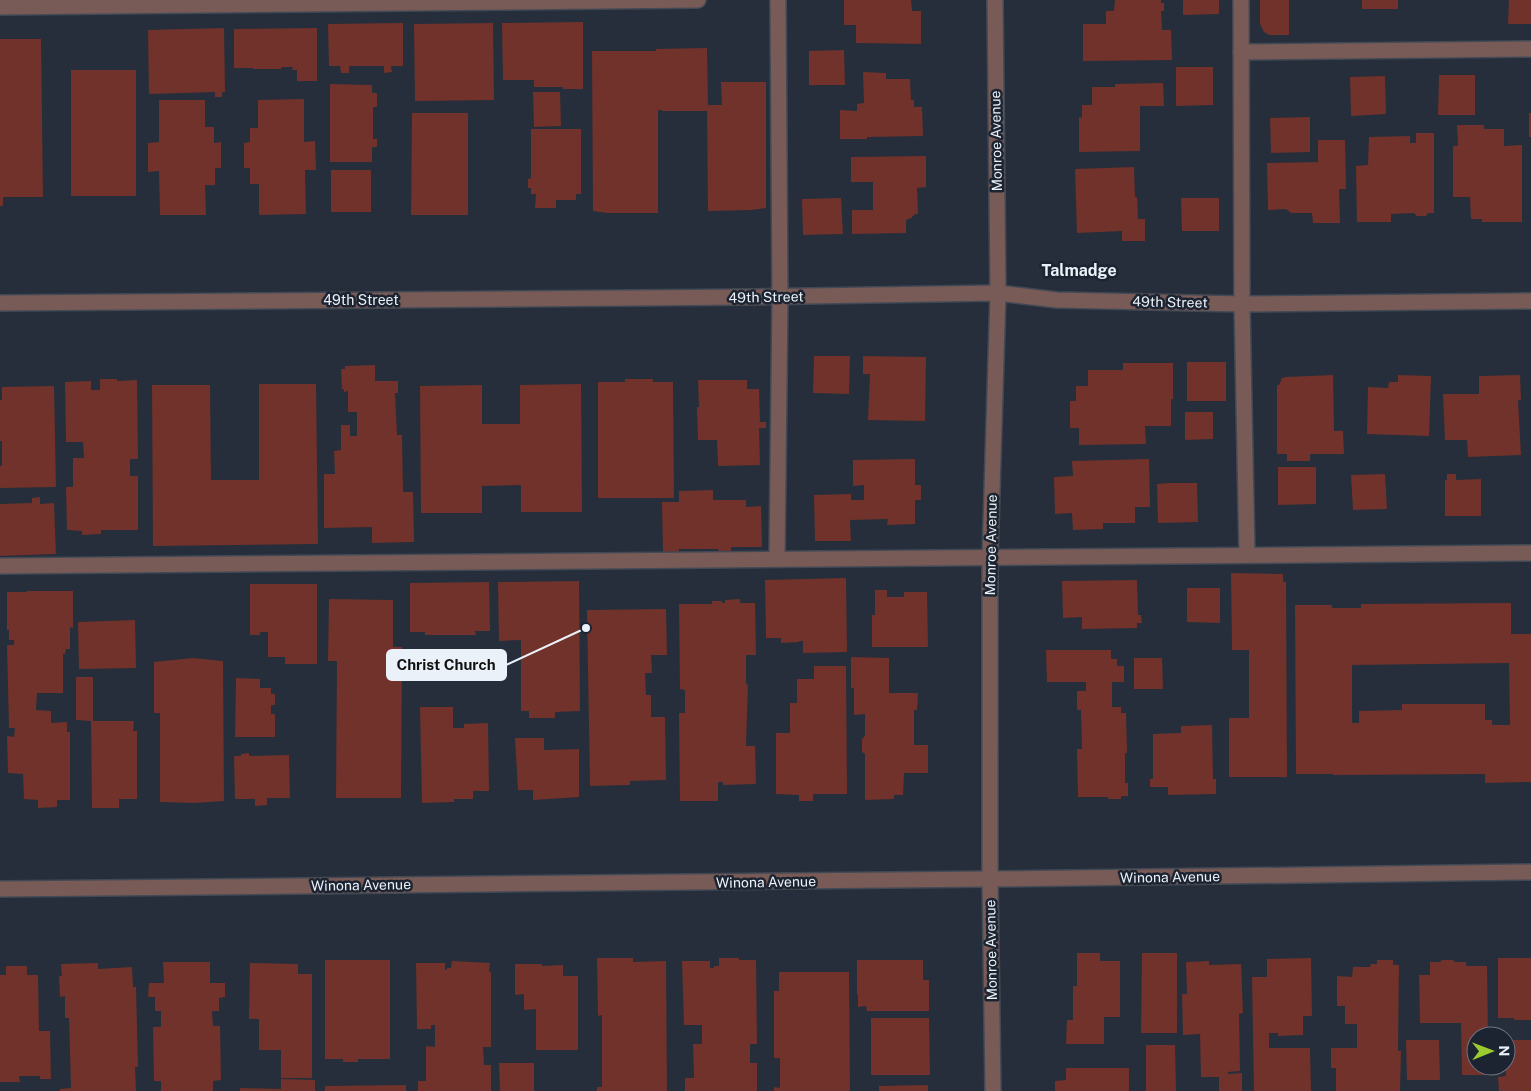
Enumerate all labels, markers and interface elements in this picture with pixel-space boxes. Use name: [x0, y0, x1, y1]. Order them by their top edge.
street label: Monroe Avenue: [987, 90, 1005, 192]
district label: Talmadge: [1041, 261, 1117, 280]
street label: 49th Street: [728, 288, 804, 306]
street label: 49th Street: [323, 292, 399, 308]
street label: 49th Street: [1132, 293, 1208, 311]
street label: Monroe Avenue: [982, 494, 1000, 596]
callout: Christ Church: [387, 650, 506, 680]
text: Christ Church: [396, 656, 496, 673]
street label: Winona Avenue: [1120, 868, 1220, 886]
street label: Winona Avenue: [716, 873, 816, 891]
street label: Winona Avenue: [311, 876, 411, 894]
street label: Monroe Avenue: [982, 899, 1000, 1001]
north arrow: [1466, 1026, 1516, 1076]
text: N: [1496, 1045, 1512, 1056]

